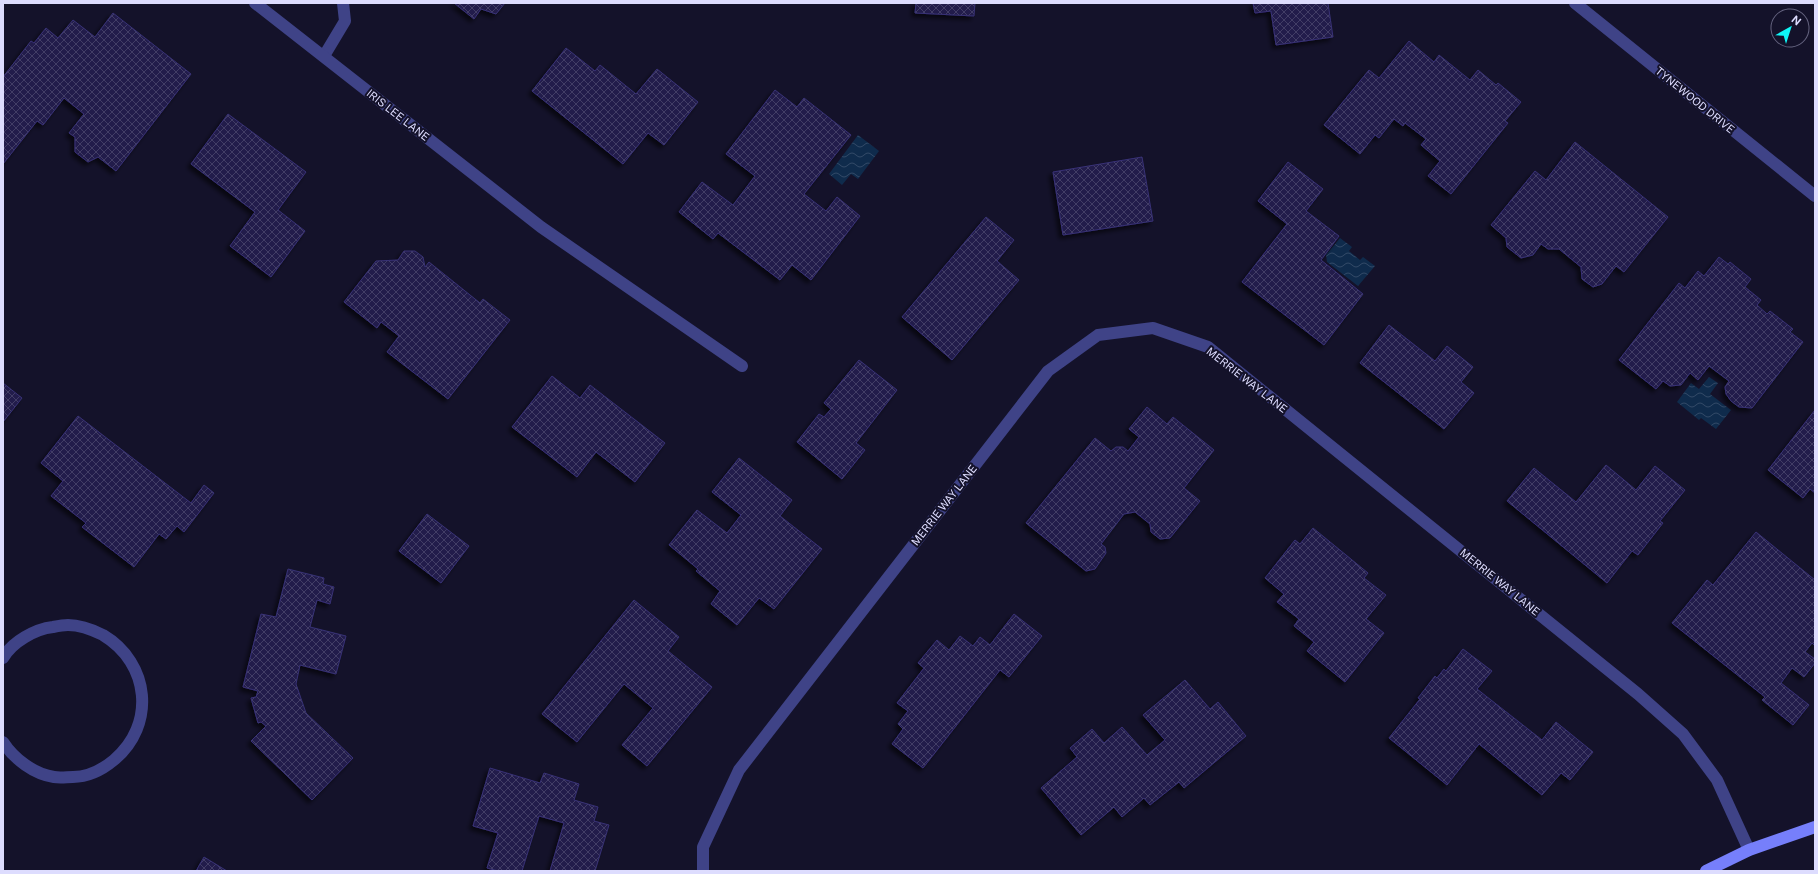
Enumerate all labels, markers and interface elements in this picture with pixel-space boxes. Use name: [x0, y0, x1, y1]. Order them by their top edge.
north arrow: [1770, 8, 1810, 48]
text: N: [1789, 13, 1803, 28]
street label: TYNEWOOD DRIVE: [1653, 65, 1737, 136]
street label: IRIS LEE LANE: [364, 87, 432, 143]
street label: MERRIE WAY LANE: [1204, 345, 1290, 415]
street label: MERRIE WAY LANE: [909, 462, 979, 548]
street label: MERRIE WAY LANE: [1458, 546, 1542, 618]

